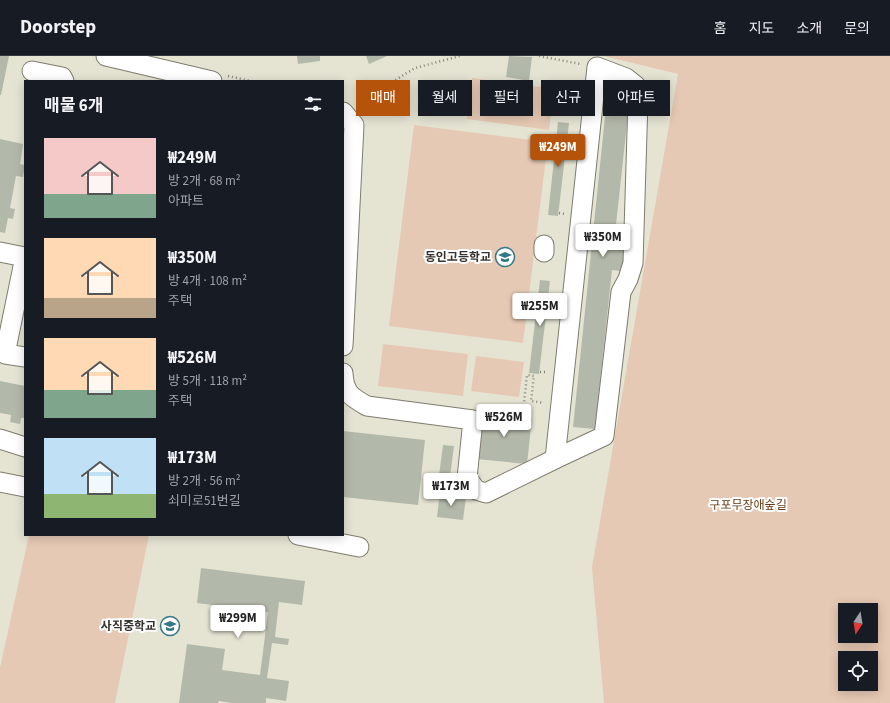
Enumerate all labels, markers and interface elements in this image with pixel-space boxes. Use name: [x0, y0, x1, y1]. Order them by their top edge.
text: Doorstep: [20, 14, 96, 41]
text: 홈: [714, 19, 727, 39]
text: 지도: [749, 19, 774, 39]
text: 소개: [796, 19, 822, 39]
text: 문의: [844, 19, 870, 39]
chip: 매매: [356, 80, 410, 116]
chip: 월세: [418, 80, 472, 116]
chip: 필터: [480, 80, 533, 116]
chip: 신규: [541, 80, 595, 116]
chip: 아파트: [603, 80, 670, 116]
icon: filters: [302, 93, 324, 115]
text: 매물 6개: [44, 94, 103, 118]
pin: ₩249M: [530, 134, 586, 168]
text: ₩249M: [539, 138, 577, 156]
text: ₩249M: [168, 146, 217, 170]
icon: home: [76, 154, 124, 202]
text: 방 2개 · 68 m²: [168, 172, 241, 190]
text: 아파트: [168, 192, 204, 210]
pin: ₩350M: [575, 224, 631, 258]
text: ₩350M: [584, 228, 622, 246]
text: ₩350M: [168, 246, 217, 270]
school or university icon: 동인고등학교: [494, 246, 516, 268]
place label: 동인고등학교: [425, 249, 491, 266]
icon: home: [76, 254, 124, 302]
text: 방 4개 · 108 m²: [168, 272, 247, 290]
text: 주택: [168, 292, 192, 310]
pin: ₩255M: [512, 293, 568, 327]
text: ₩255M: [521, 297, 559, 315]
text: ₩526M: [168, 346, 217, 370]
icon: home: [76, 354, 124, 402]
text: 방 5개 · 118 m²: [168, 372, 247, 390]
text: 주택: [168, 392, 192, 410]
pin: ₩526M: [476, 404, 532, 438]
text: ₩526M: [485, 408, 523, 426]
text: ₩173M: [168, 446, 217, 470]
icon: home: [76, 454, 124, 502]
text: 방 2개 · 56 m²: [168, 472, 241, 490]
pin: ₩173M: [423, 473, 479, 507]
text: ₩173M: [432, 477, 470, 495]
text: 쇠미로51번길: [168, 492, 241, 510]
park label: 구포무장애숲길: [709, 497, 787, 514]
north arrow: [838, 603, 878, 643]
map controls: [838, 603, 878, 691]
pin: ₩299M: [210, 605, 266, 639]
text: ₩299M: [219, 609, 257, 627]
school or university icon: 사직중학교: [159, 615, 181, 637]
place label: 사직중학교: [101, 618, 156, 635]
button: locate: [838, 651, 878, 691]

